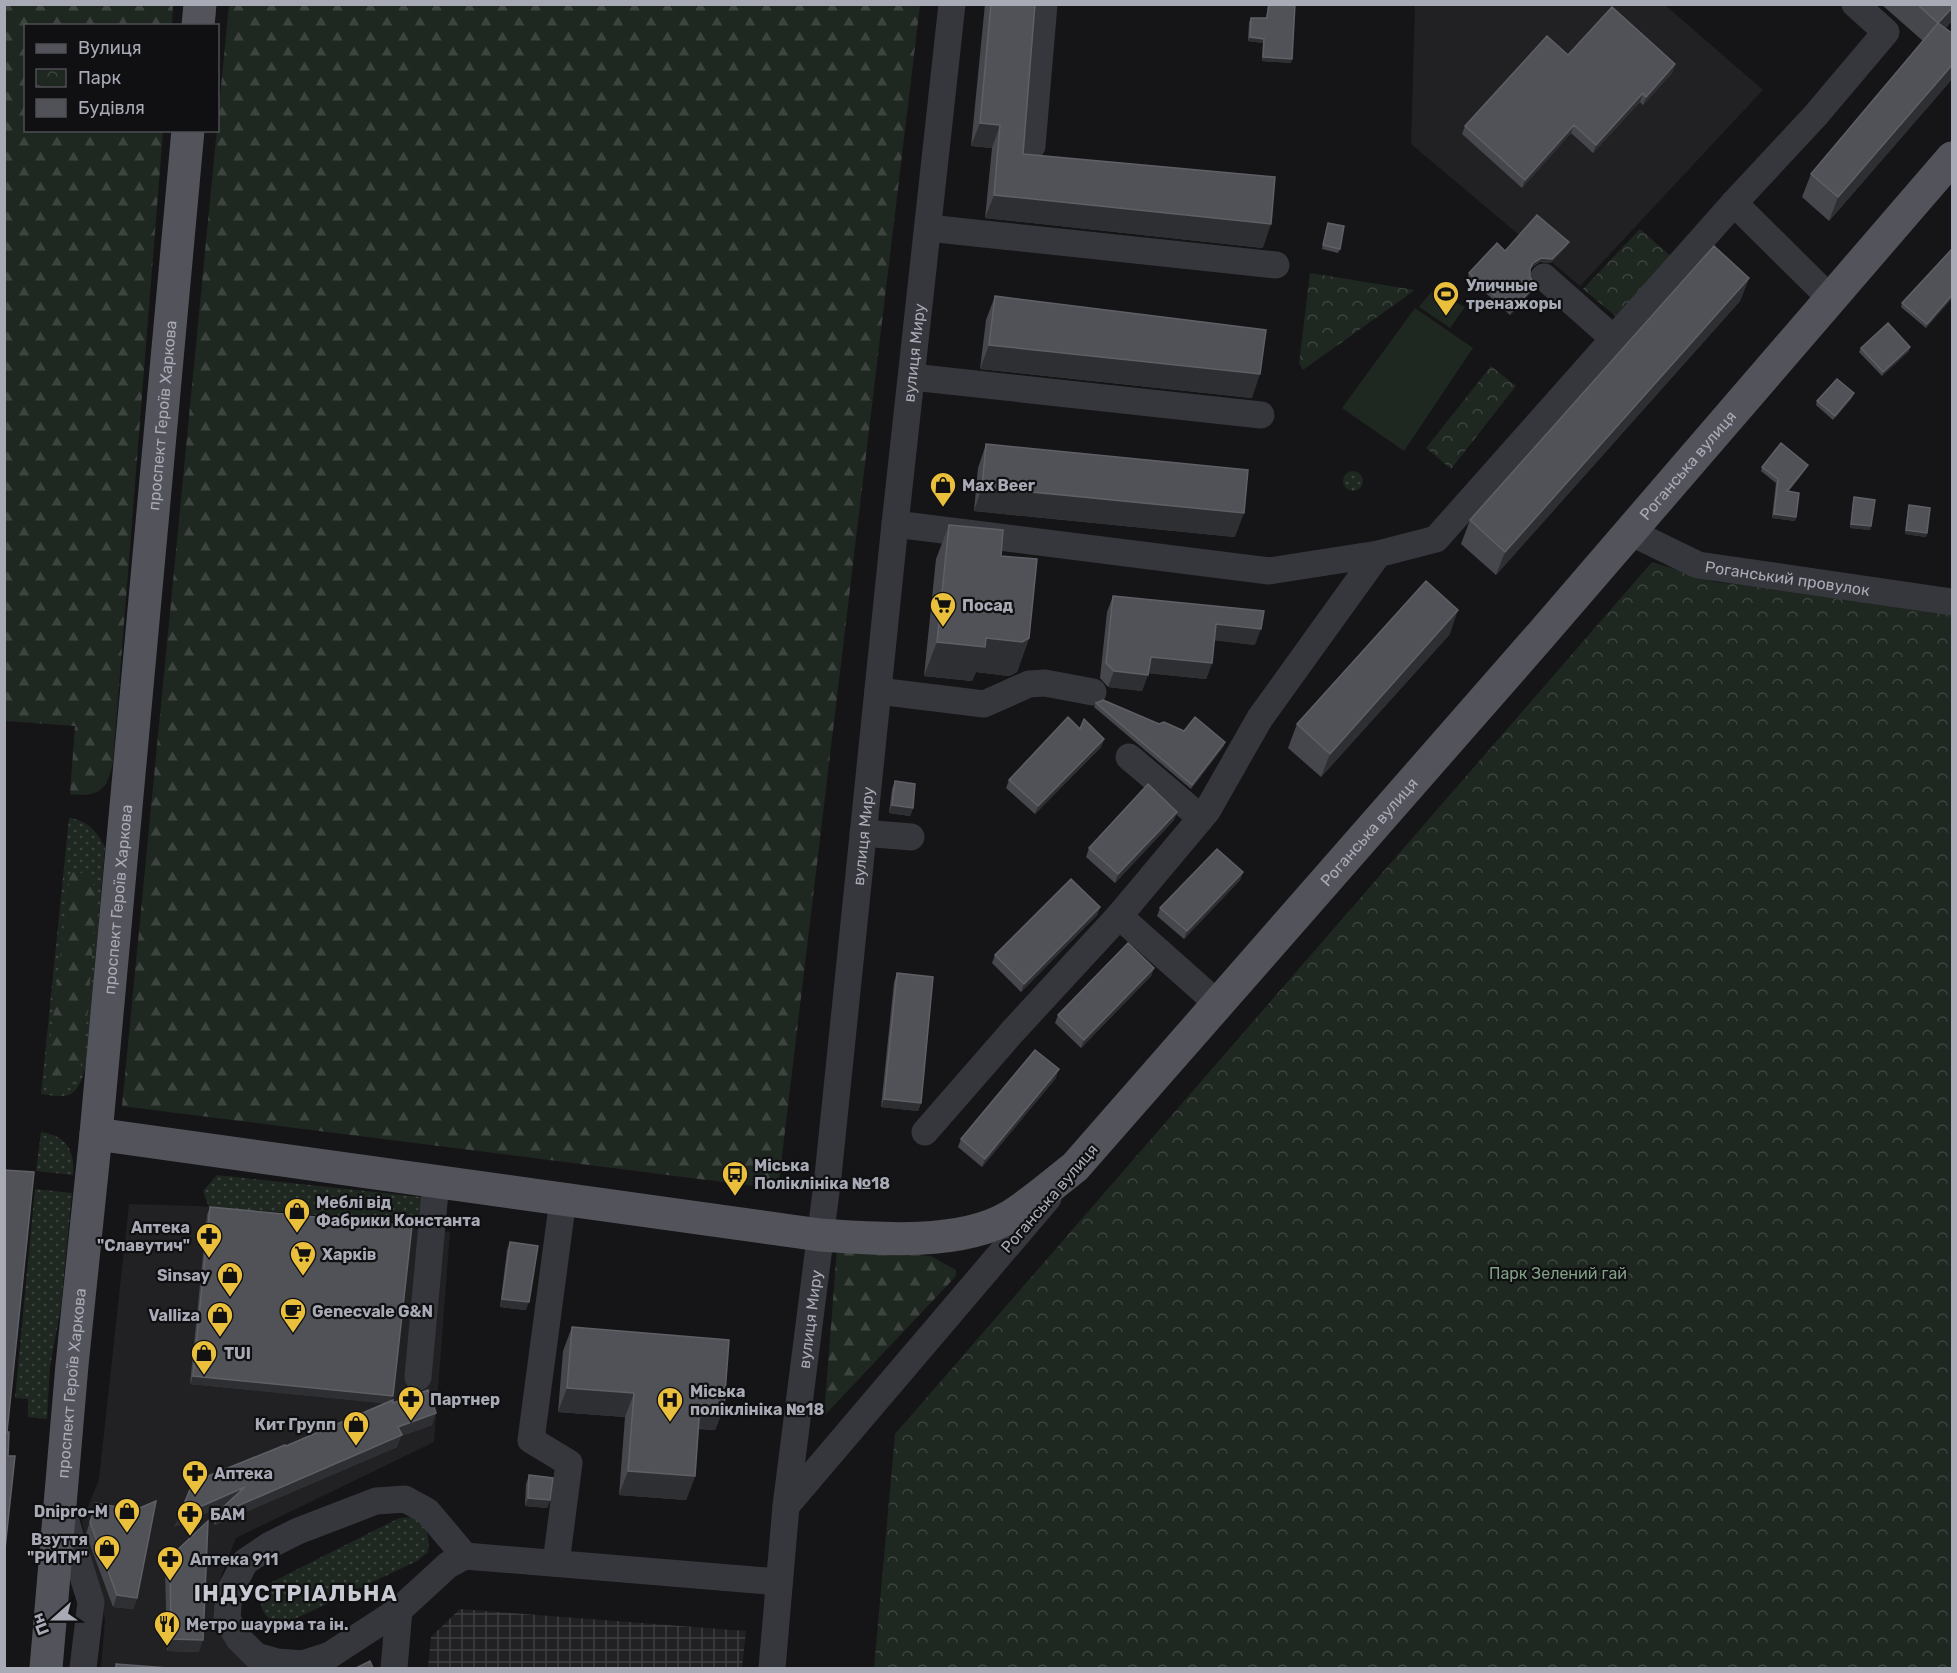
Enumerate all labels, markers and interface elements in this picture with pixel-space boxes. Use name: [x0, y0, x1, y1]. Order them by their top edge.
legend: [24, 24, 219, 132]
text: Вулиця: [78, 37, 142, 59]
text: Парк: [78, 67, 122, 89]
text: Будівля: [78, 97, 145, 119]
place label: Уличные тренажоры: [1466, 276, 1562, 313]
sports icon: Уличные тренажоры: [1431, 279, 1461, 317]
street label: вулиця Миру: [899, 302, 929, 403]
street label: проспект Героїв Харкова: [144, 320, 181, 511]
street label: Роганська вулиця: [1636, 407, 1740, 524]
shop icon: Max Beer: [928, 470, 958, 508]
place label: Max Beer: [962, 476, 1036, 495]
street label: Роганський провулок: [1704, 557, 1871, 600]
supermarket icon: Посад: [928, 590, 958, 628]
place label: Посад: [962, 596, 1014, 615]
street label: Роганська вулиця: [1316, 774, 1422, 890]
street label: вулиця Миру: [849, 786, 878, 886]
street label: проспект Героїв Харкова: [100, 803, 136, 995]
street label: Роганська вулиця: [997, 1140, 1102, 1257]
place label: Міська Поліклініка №18: [754, 1156, 890, 1193]
bus stop icon: Міська Поліклініка №18: [720, 1159, 750, 1197]
place label: Меблі від Фабрики Константа: [316, 1193, 481, 1230]
shop icon: Меблі від Фабрики Константа: [282, 1196, 312, 1234]
place label: Аптека "Славутич": [97, 1218, 190, 1255]
pharmacy icon: Аптека "Славутич": [194, 1221, 224, 1259]
supermarket icon: Харків: [288, 1239, 318, 1277]
place label: Харків: [322, 1245, 377, 1264]
shop icon: Sinsay: [215, 1260, 245, 1298]
park label: Парк Зелений гай: [1489, 1264, 1627, 1283]
place label: Sinsay: [157, 1266, 210, 1285]
street label: вулиця Миру: [795, 1268, 826, 1370]
street label: проспект Героїв Харкова: [53, 1287, 90, 1479]
cafe icon: Genecvale G&N: [278, 1296, 308, 1334]
shop icon: Valliza: [205, 1300, 235, 1338]
place label: Genecvale G&N: [312, 1302, 433, 1321]
place label: Valliza: [148, 1306, 200, 1325]
shop icon: TUI: [189, 1338, 219, 1376]
place label: TUI: [224, 1344, 251, 1363]
place label: Міська поліклініка №18: [690, 1382, 824, 1419]
pharmacy icon: Партнер: [396, 1384, 426, 1422]
hospital icon: Міська поліклініка №18: [655, 1385, 685, 1423]
place label: Партнер: [430, 1390, 500, 1409]
shop icon: Кит Групп: [341, 1409, 371, 1447]
place label: Кит Групп: [255, 1415, 336, 1434]
pharmacy icon: Аптека: [180, 1458, 210, 1496]
place label: Аптека: [214, 1464, 273, 1483]
shop icon: Dnipro-M: [112, 1496, 142, 1534]
pharmacy icon: БАМ: [175, 1499, 205, 1537]
place label: Dnipro-M: [34, 1502, 108, 1521]
place label: БАМ: [210, 1505, 245, 1524]
place label: Взуття "РИТМ": [27, 1530, 88, 1567]
shop icon: Взуття "РИТМ": [92, 1533, 122, 1571]
pharmacy icon: Аптека 911: [155, 1544, 185, 1582]
place label: Аптека 911: [190, 1550, 279, 1569]
district label: ІНДУСТРІАЛЬНА: [194, 1580, 398, 1607]
north arrow: [24, 1589, 84, 1649]
restaurant icon: Метро шаурма та ін.: [152, 1609, 182, 1647]
text: Пн: [28, 1610, 53, 1638]
place label: Метро шаурма та ін.: [186, 1615, 348, 1634]

